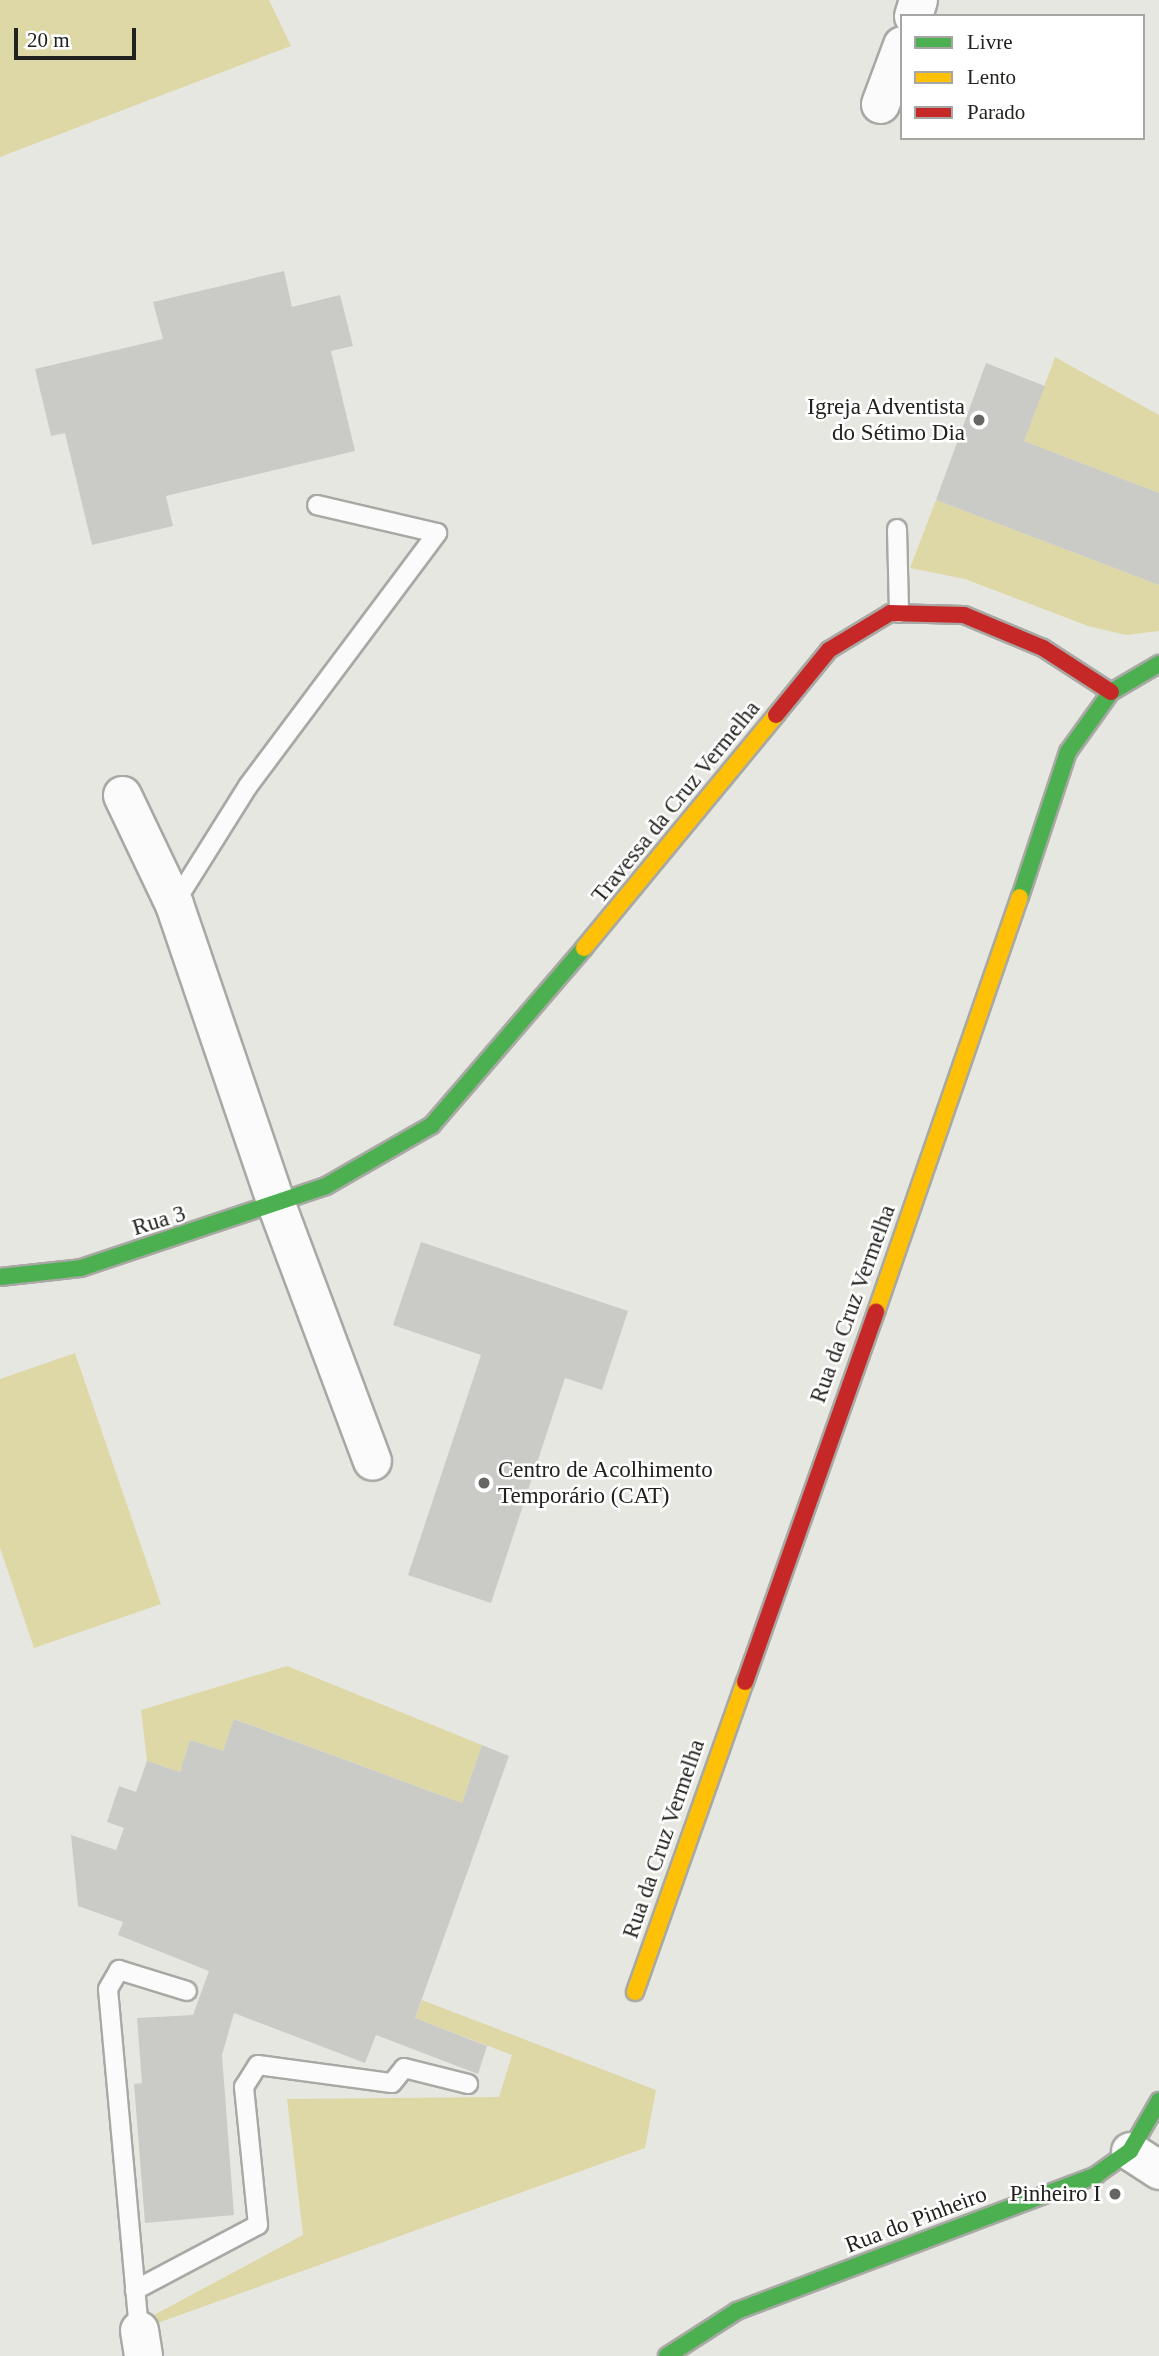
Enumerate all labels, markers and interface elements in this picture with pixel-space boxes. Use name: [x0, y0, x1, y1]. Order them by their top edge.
scale bar: [18, 14, 140, 58]
legend: [900, 14, 1145, 140]
text: 20 m: [27, 28, 70, 52]
text: Livre: [967, 30, 1012, 54]
text: Lento: [967, 65, 1016, 89]
text: Parado: [967, 100, 1025, 124]
place label: Igreja Adventista do Sétimo Dia: [806, 393, 965, 447]
marker: Igreja Adventista do Sétimo Dia: [971, 412, 987, 428]
street label: Travessa da Cruz Vermelha: [586, 695, 766, 909]
street label: Rua 3: [129, 1200, 189, 1242]
street label: Rua da Cruz Vermelha: [804, 1201, 902, 1407]
place label: Centro de Acolhimento Temporário (CAT): [498, 1456, 714, 1510]
marker: Centro de Acolhimento Temporário (CAT): [476, 1475, 492, 1491]
street label: Rua da Cruz Vermelha: [617, 1736, 711, 1942]
street label: Rua do Pinheiro: [841, 2180, 991, 2260]
place label: Pinheiro I: [1010, 2180, 1101, 2208]
marker: Pinheiro I: [1107, 2186, 1123, 2202]

